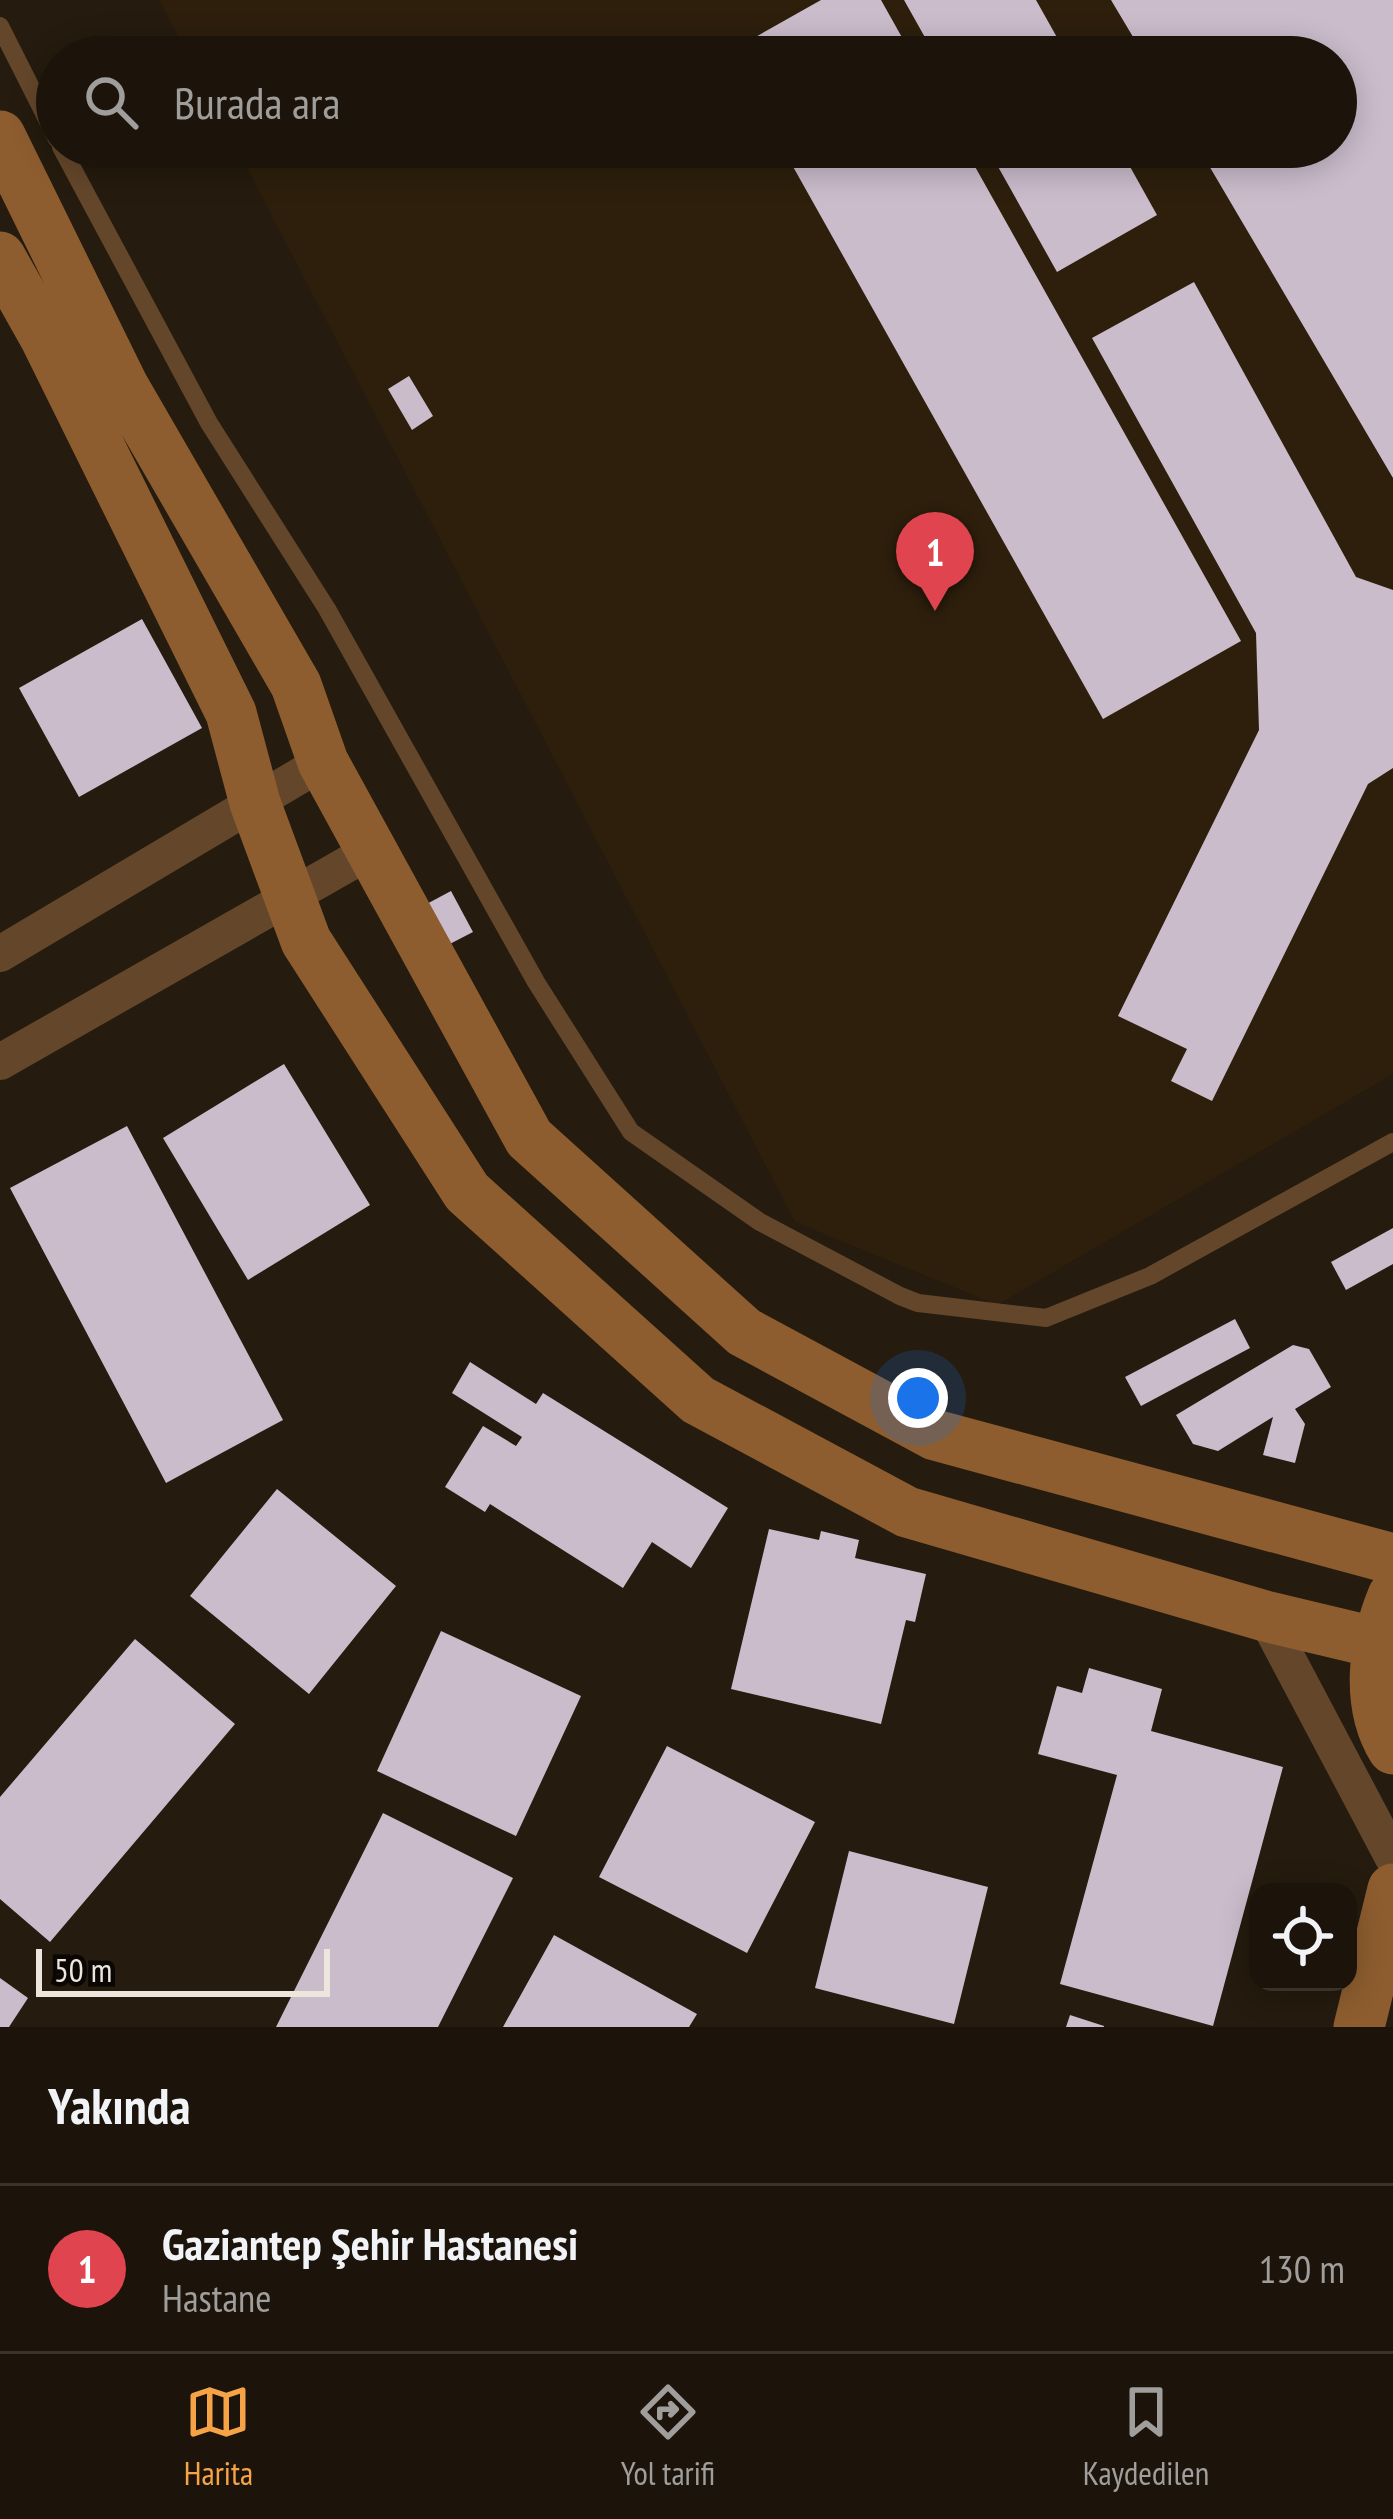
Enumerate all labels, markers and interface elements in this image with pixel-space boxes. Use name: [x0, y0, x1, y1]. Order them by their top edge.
search box: [36, 36, 1357, 168]
icon: search: [78, 69, 144, 135]
text: Burada ara: [174, 73, 340, 131]
pin: 1: [896, 512, 974, 611]
your location: [888, 1368, 948, 1428]
map controls: [1249, 1883, 1357, 1991]
button: locate: [1249, 1883, 1357, 1991]
scale bar: [36, 1943, 330, 1996]
text: 50 m: [54, 1948, 112, 1991]
text: Yakında: [48, 2072, 190, 2138]
text: Gaziantep Şehir Hastanesi: [162, 2214, 578, 2272]
text: 1: [78, 2243, 96, 2294]
text: 130 m: [1259, 2243, 1345, 2294]
text: Hastane: [162, 2272, 271, 2323]
tab: Harita: [184, 2379, 253, 2494]
tab: Yol tarifi: [621, 2379, 715, 2494]
tab: Kaydedilen: [1083, 2379, 1209, 2494]

